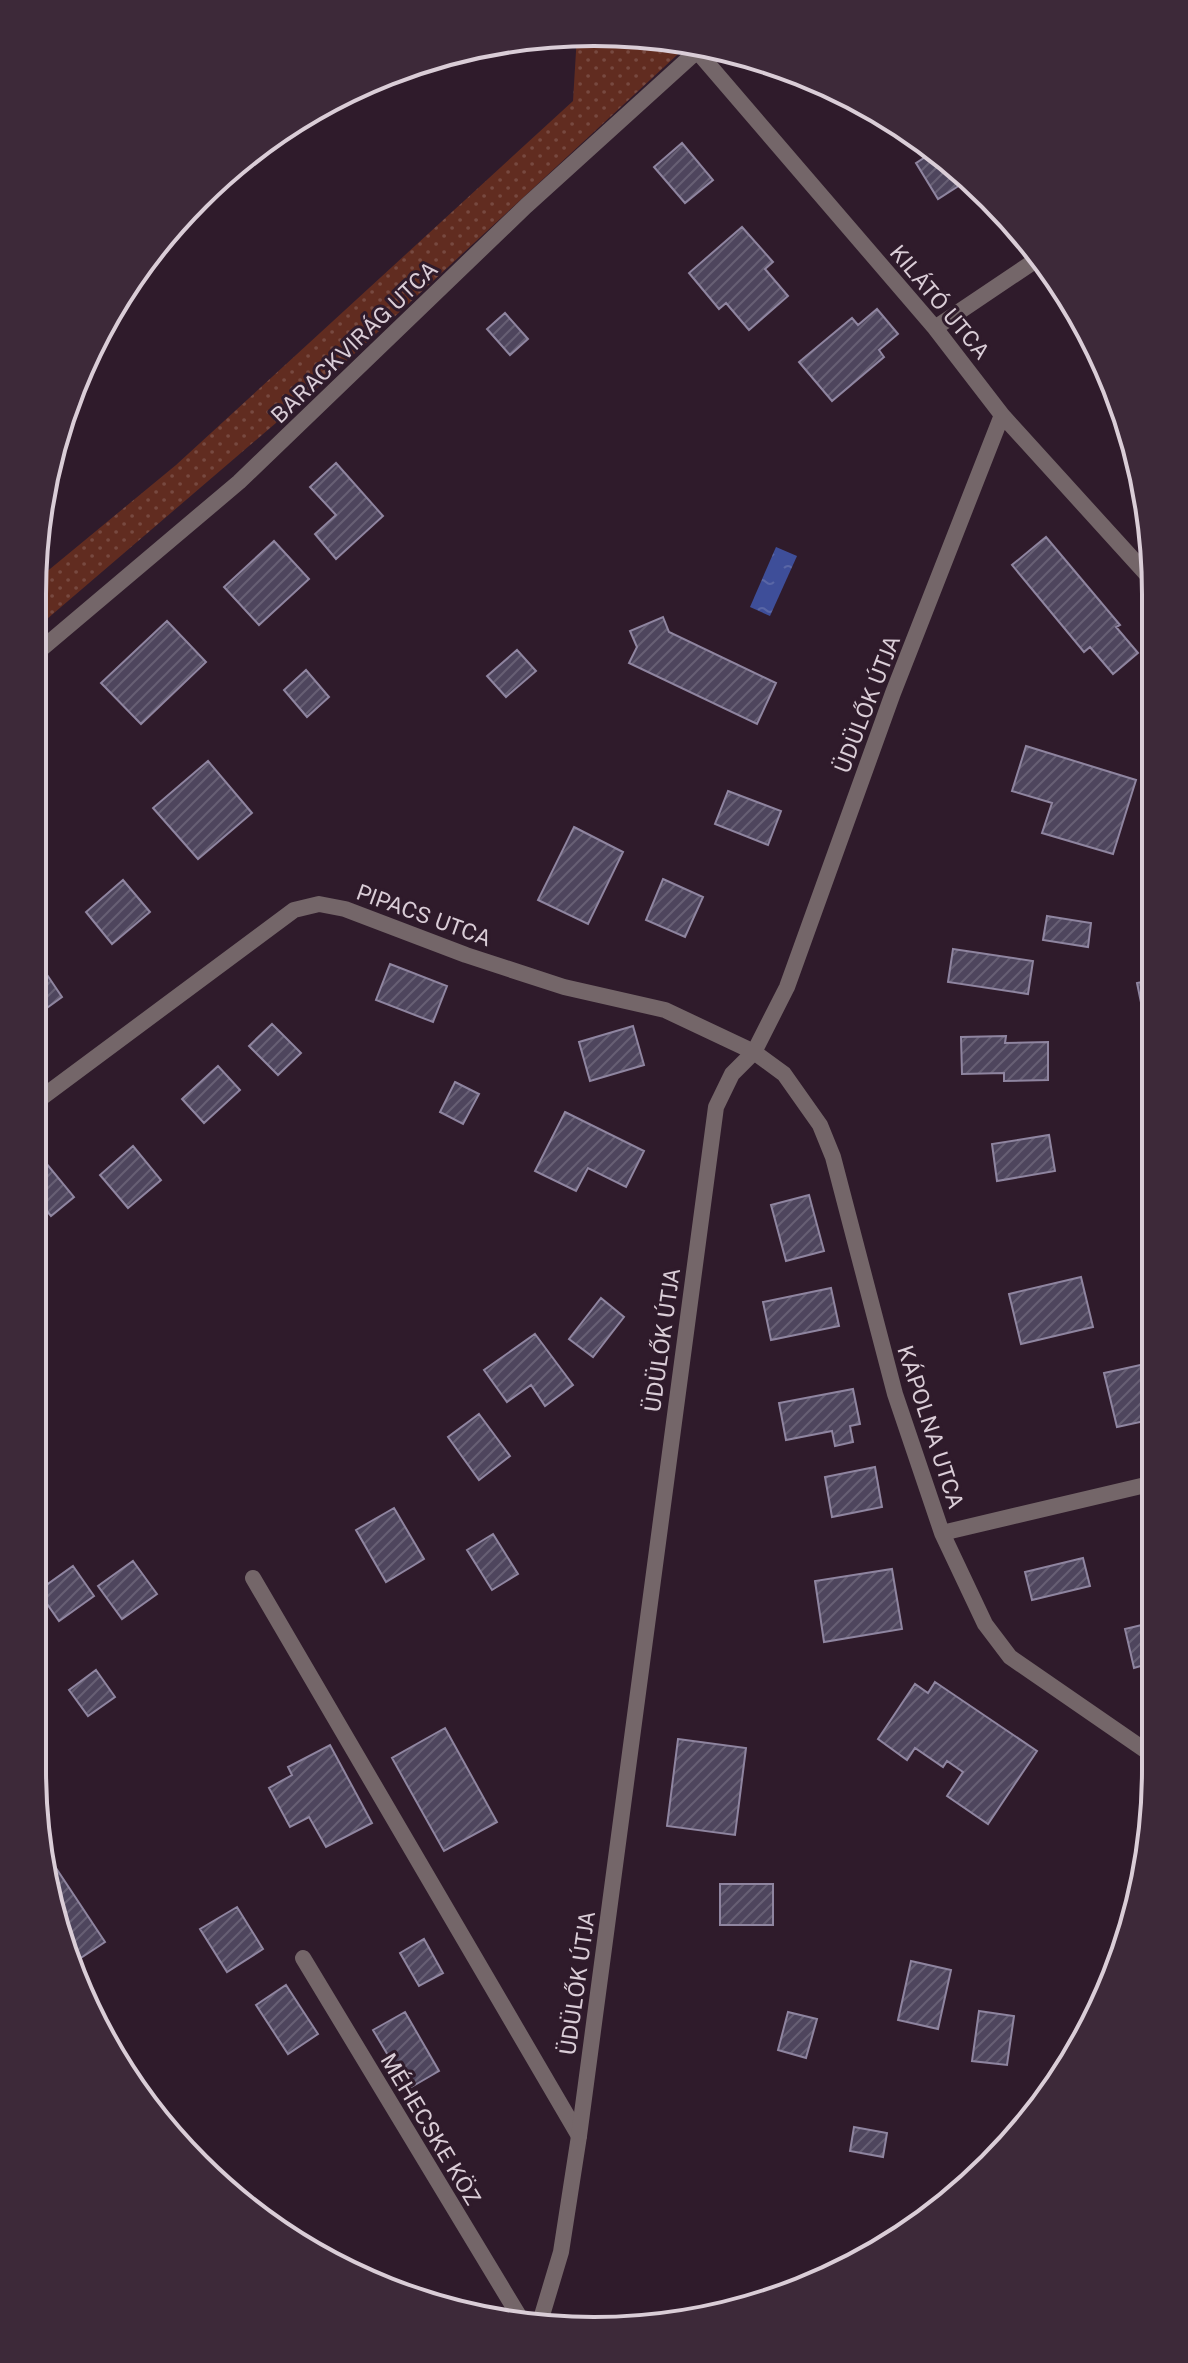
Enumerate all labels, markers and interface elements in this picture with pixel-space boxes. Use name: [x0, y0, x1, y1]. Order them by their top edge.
street label: KILÁTÓ UTCA: [885, 239, 996, 364]
street label: BARACKVIRÁG UTCA: [265, 256, 443, 428]
street label: ÜDÜLŐK ÚTJA: [828, 631, 905, 777]
street label: PIPACS UTCA: [353, 879, 495, 951]
street label: ÜDÜLŐK ÚTJA: [638, 1266, 685, 1414]
street label: KÁPOLNA UTCA: [892, 1342, 970, 1512]
street label: ÜDÜLŐK ÚTJA: [553, 1909, 600, 2057]
street label: MÉHECSKE KÖZ: [376, 2048, 487, 2209]

